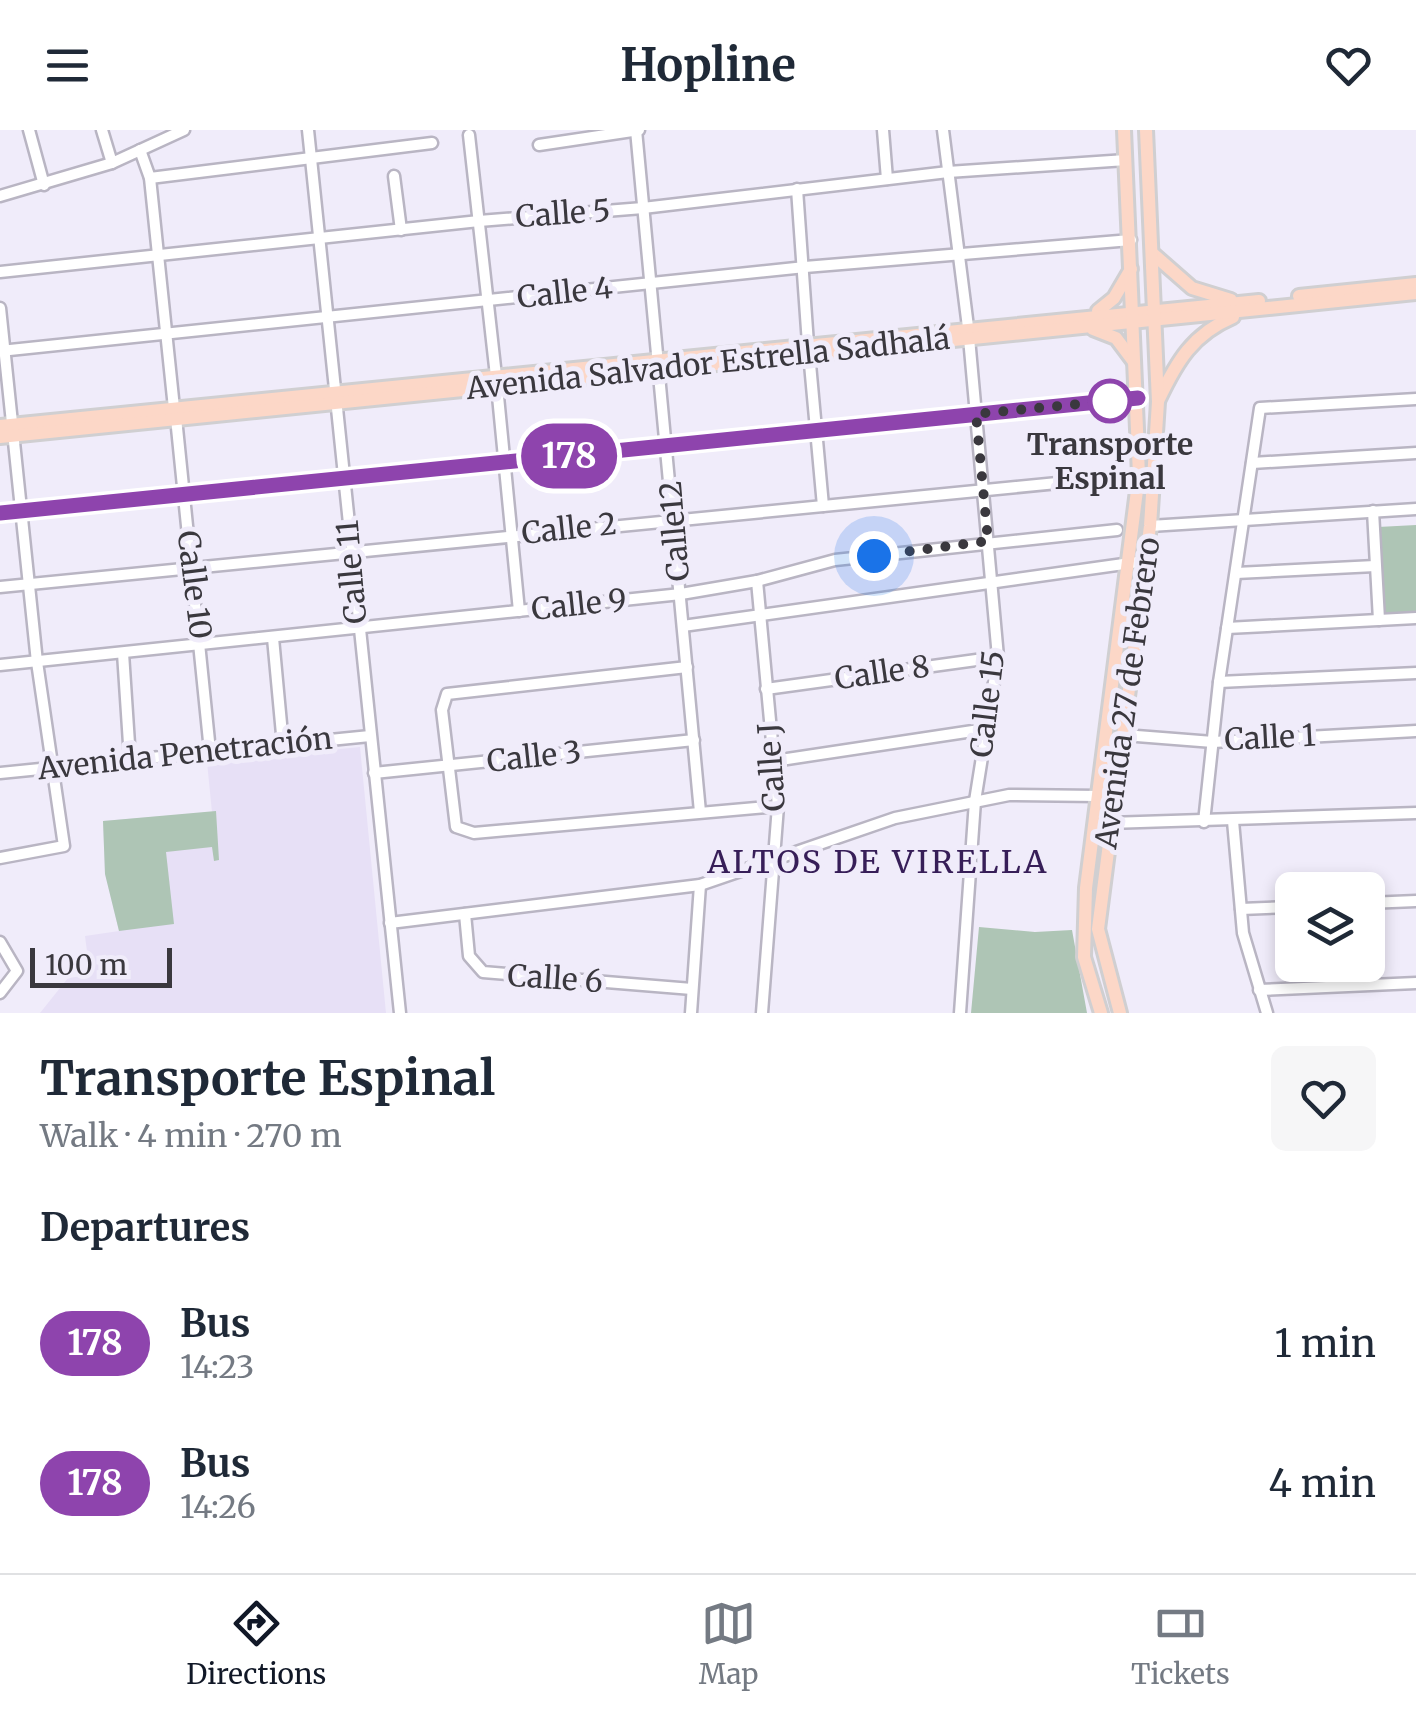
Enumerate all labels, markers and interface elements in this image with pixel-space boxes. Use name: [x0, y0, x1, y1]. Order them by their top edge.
text: Hopline: [620, 37, 796, 93]
icon: menu: [40, 38, 95, 93]
icon: heart: [1321, 38, 1376, 93]
street label: Calle 5: [514, 191, 612, 235]
street label: Calle 4: [515, 268, 615, 316]
street label: Avenida Salvador Estrella Sadhalá: [463, 319, 951, 407]
marker: Transporte Espinal: [1089, 380, 1131, 422]
line badge: 178: [512, 424, 626, 488]
place label: Transporte Espinal: [1027, 425, 1193, 497]
text: 178: [541, 434, 597, 478]
street label: Calle12: [651, 479, 697, 583]
street label: Calle 2: [520, 504, 618, 552]
street label: Calle 11: [328, 519, 374, 625]
street label: Calle 10: [169, 528, 220, 641]
your location: [849, 531, 899, 581]
street label: Avenida 27 de Febrero: [1086, 535, 1168, 852]
street label: Calle 9: [529, 580, 628, 628]
street label: Calle 8: [832, 647, 932, 697]
street label: Calle 15: [962, 648, 1012, 760]
street label: Calle 1: [1224, 716, 1316, 758]
street label: Avenida Penetración: [35, 719, 334, 787]
street label: Calle J: [749, 722, 793, 813]
street label: Calle 3: [485, 732, 583, 780]
district label: ALTOS DE VIRELLA: [706, 842, 1049, 882]
map controls: [1275, 872, 1385, 982]
button: layers: [1275, 872, 1385, 982]
scale bar: [30, 943, 172, 988]
text: 100 m: [45, 947, 127, 983]
street label: Calle 6: [506, 956, 604, 1000]
button: heart: [1271, 1046, 1376, 1151]
text: Transporte Espinal: [40, 1048, 495, 1108]
text: Walk · 4 min · 270 m: [40, 1116, 342, 1156]
text: Departures: [40, 1204, 250, 1251]
text: Bus: [180, 1300, 250, 1347]
text: 1 min: [1275, 1320, 1376, 1367]
text: 178: [67, 1321, 123, 1365]
text: 14:23: [180, 1347, 254, 1387]
text: Bus: [180, 1440, 250, 1487]
text: 4 min: [1268, 1460, 1376, 1507]
text: 178: [67, 1461, 123, 1505]
text: 14:26: [180, 1487, 256, 1527]
tab: Directions: [186, 1596, 326, 1692]
tab: Map: [699, 1596, 758, 1692]
tab: Tickets: [1131, 1596, 1230, 1692]

